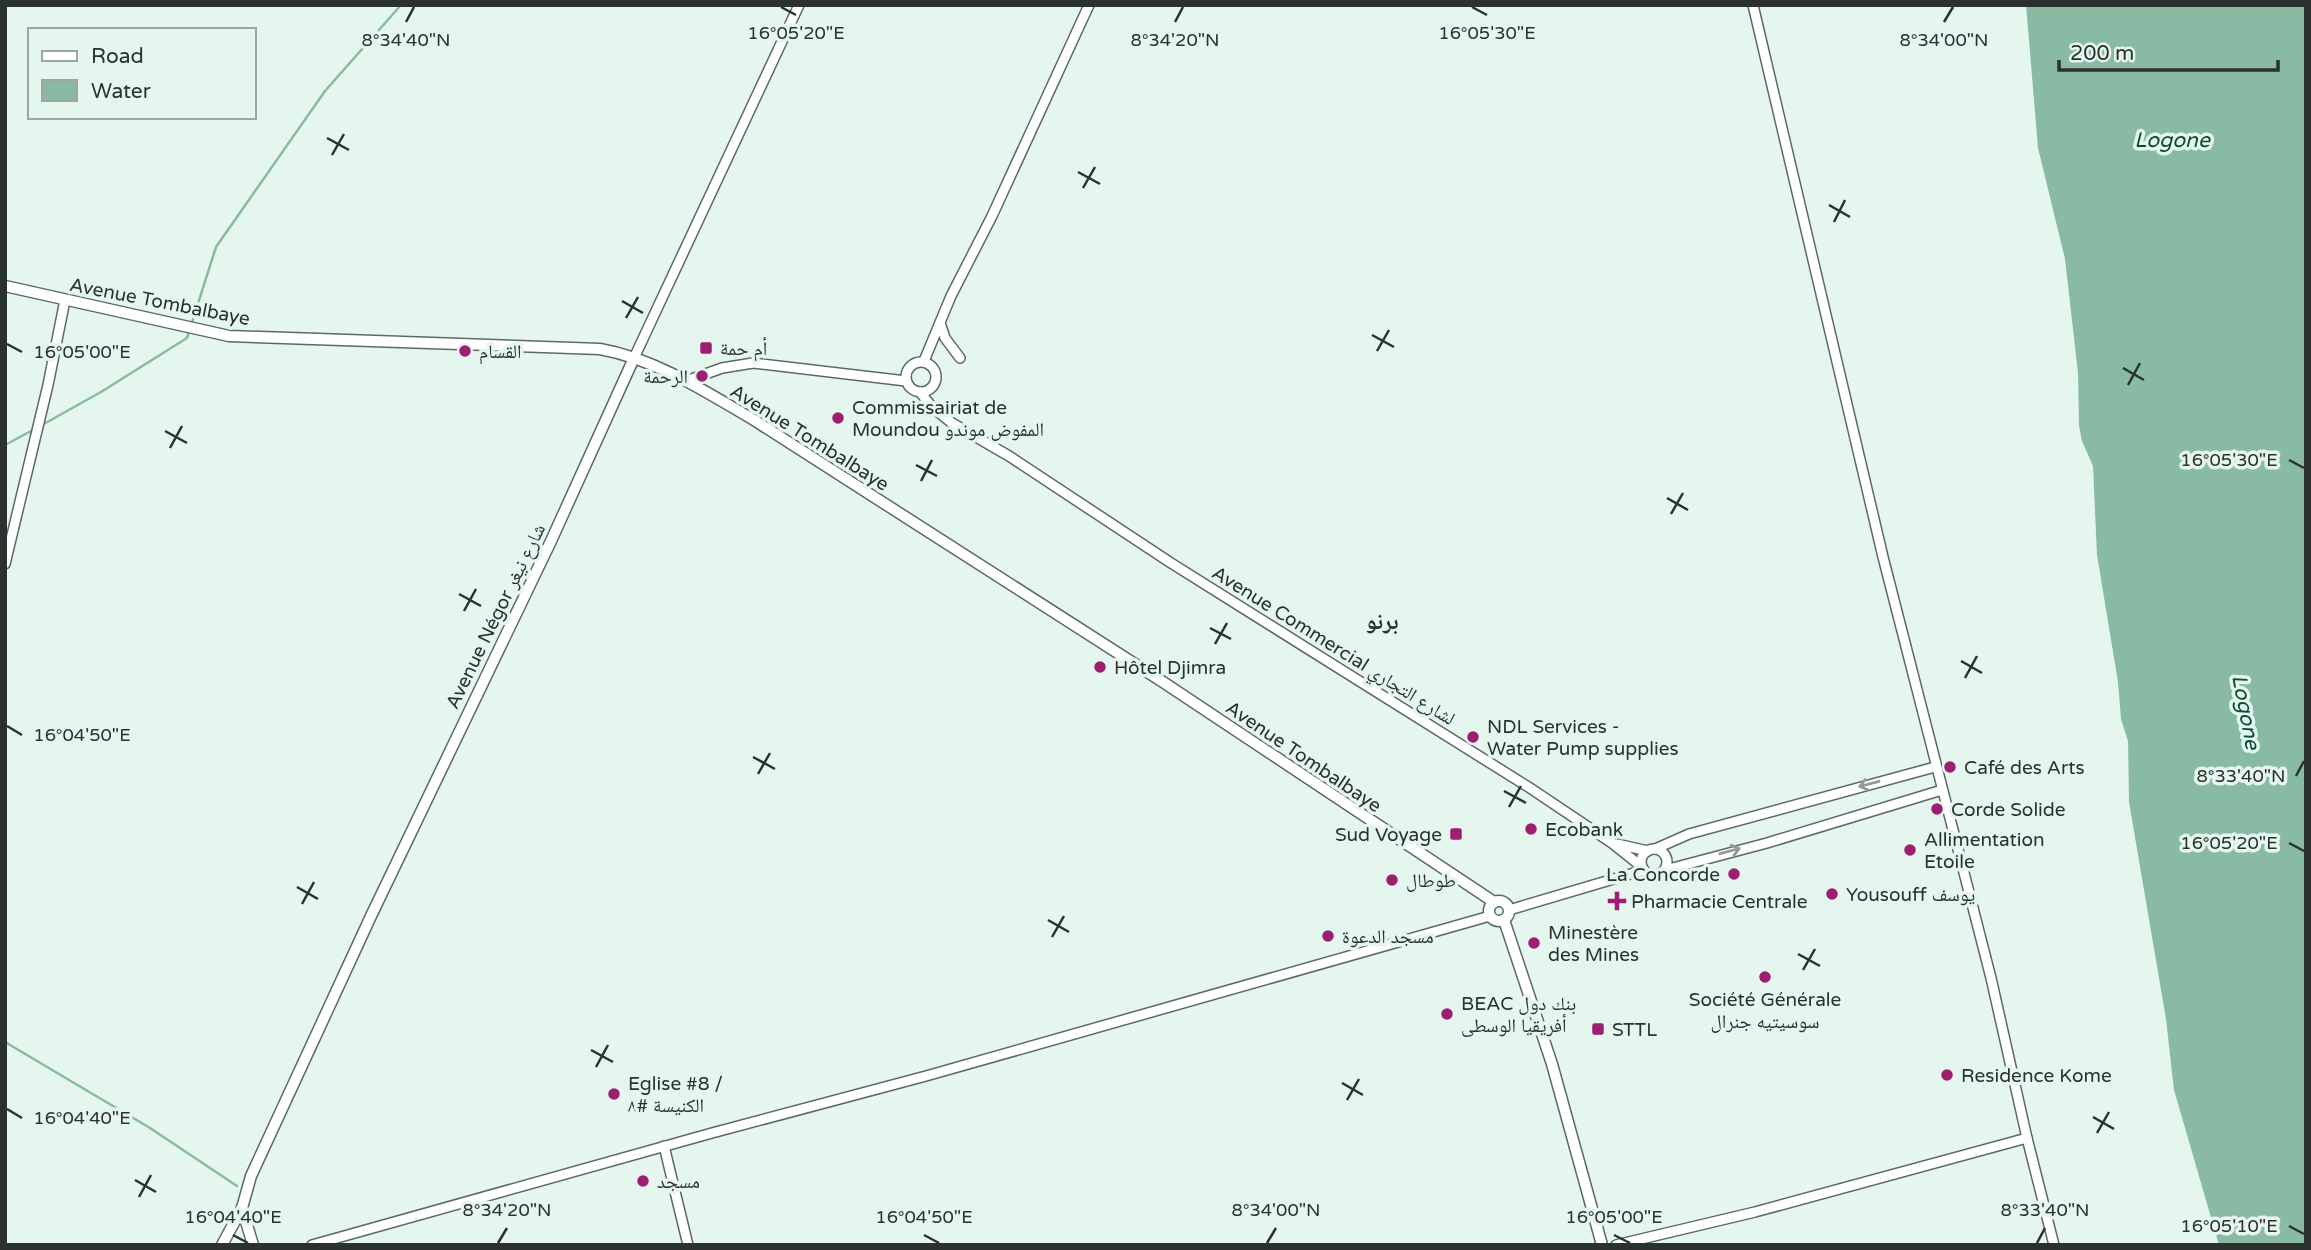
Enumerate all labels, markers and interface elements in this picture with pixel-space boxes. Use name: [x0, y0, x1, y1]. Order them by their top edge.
text: 16°05'20"E: [747, 22, 845, 44]
text: 16°05'30"E: [1438, 22, 1536, 44]
legend: [28, 28, 256, 119]
scale bar: [2059, 28, 2278, 72]
text: 8°34'40"N: [361, 29, 451, 51]
text: 8°34'20"N: [1130, 29, 1220, 51]
text: 8°34'00"N: [1899, 29, 1989, 51]
text: 200 m: [2070, 41, 2134, 66]
text: Road: [91, 44, 144, 69]
text: Water: [91, 79, 151, 104]
water label: Logone: [2134, 128, 2211, 153]
street label: Avenue Tombalbaye: [68, 274, 252, 330]
place label: أم حمة: [720, 337, 767, 362]
marker: أم حمة: [698, 340, 714, 356]
text: 16°05'00"E: [33, 341, 131, 363]
place label: القسام: [479, 341, 522, 365]
marker: القسام: [457, 343, 473, 359]
place label: الرحمة: [643, 366, 688, 388]
marker: الرحمة: [694, 368, 710, 384]
street label: Avenue Tombalbaye: [726, 380, 893, 496]
place label: Commissairiat de Moundou المفوض موندو: [852, 397, 1044, 441]
marker: Commissairiat de Moundou المفوض موندو: [830, 410, 846, 426]
text: 16°05'30"E: [2180, 449, 2278, 471]
street label: Avenue Négor شارع نيغر: [441, 520, 550, 713]
street label: Avenue Commercial لشارع التجاري: [1206, 562, 1459, 733]
district label: برنو: [1366, 608, 1398, 636]
place label: Hôtel Djimra: [1114, 657, 1226, 679]
marker: Hôtel Djimra: [1092, 659, 1108, 675]
water label: Logone: [2226, 673, 2265, 753]
street label: Avenue Tombalbaye: [1221, 697, 1385, 817]
place label: NDL Services - Water Pump supplies: [1487, 716, 1679, 760]
text: 16°04'50"E: [33, 724, 131, 746]
marker: NDL Services - Water Pump supplies: [1465, 729, 1481, 745]
place label: Café des Arts: [1964, 757, 2085, 779]
marker: Café des Arts: [1942, 759, 1958, 775]
text: 8°33'40"N: [2196, 765, 2286, 787]
one-way arrow: [1858, 779, 1880, 792]
place label: Corde Solide: [1951, 799, 2066, 821]
marker: Corde Solide: [1929, 801, 1945, 817]
place label: Ecobank: [1545, 819, 1623, 841]
marker: Ecobank: [1523, 821, 1539, 837]
place label: Sud Voyage: [1335, 824, 1442, 846]
marker: Sud Voyage: [1448, 826, 1464, 842]
place label: Allimentation Etoile: [1924, 829, 2045, 873]
text: 16°05'20"E: [2180, 832, 2278, 854]
marker: Allimentation Etoile: [1902, 842, 1918, 858]
one-way arrow: [1719, 844, 1741, 857]
place label: La Concorde: [1606, 864, 1720, 886]
marker: La Concorde: [1726, 866, 1742, 882]
place label: طوطال: [1406, 870, 1456, 892]
marker: طوطال: [1384, 872, 1400, 888]
place label: Yousouff يوسف: [1846, 884, 1975, 906]
marker: Yousouff يوسف: [1824, 886, 1840, 902]
place label: Pharmacie Centrale: [1631, 891, 1808, 913]
marker: Pharmacie Centrale: [1609, 893, 1625, 909]
place label: Minestère des Mines: [1548, 922, 1639, 966]
place label: مسجد الدعوة: [1342, 926, 1434, 948]
marker: مسجد الدعوة: [1320, 928, 1336, 944]
marker: Minestère des Mines: [1526, 935, 1542, 951]
marker: Société Générale سوسيتيه جنرال: [1757, 969, 1773, 985]
place label: Société Générale سوسيتيه جنرال: [1689, 989, 1841, 1033]
place label: BEAC بنك دول أفريقيا الوسطى: [1461, 993, 1576, 1037]
marker: BEAC بنك دول أفريقيا الوسطى: [1439, 1006, 1455, 1022]
place label: STTL: [1612, 1019, 1657, 1041]
marker: STTL: [1590, 1021, 1606, 1037]
place label: Residence Kome: [1961, 1065, 2112, 1087]
marker: Residence Kome: [1939, 1067, 1955, 1083]
place label: Eglise #8 / الكنيسة #٨: [628, 1073, 723, 1117]
marker: Eglise #8 / الكنيسة #٨: [606, 1086, 622, 1102]
text: 16°04'40"E: [33, 1107, 131, 1129]
place label: مسجد: [657, 1171, 700, 1193]
marker: مسجد: [635, 1173, 651, 1189]
text: 8°34'20"N: [462, 1199, 552, 1221]
text: 8°34'00"N: [1231, 1199, 1321, 1221]
text: 8°33'40"N: [2000, 1199, 2090, 1221]
text: 16°04'40"E: [184, 1206, 282, 1228]
text: 16°04'50"E: [875, 1206, 973, 1228]
text: 16°05'00"E: [1565, 1206, 1663, 1228]
text: 16°05'10"E: [2180, 1215, 2278, 1237]

